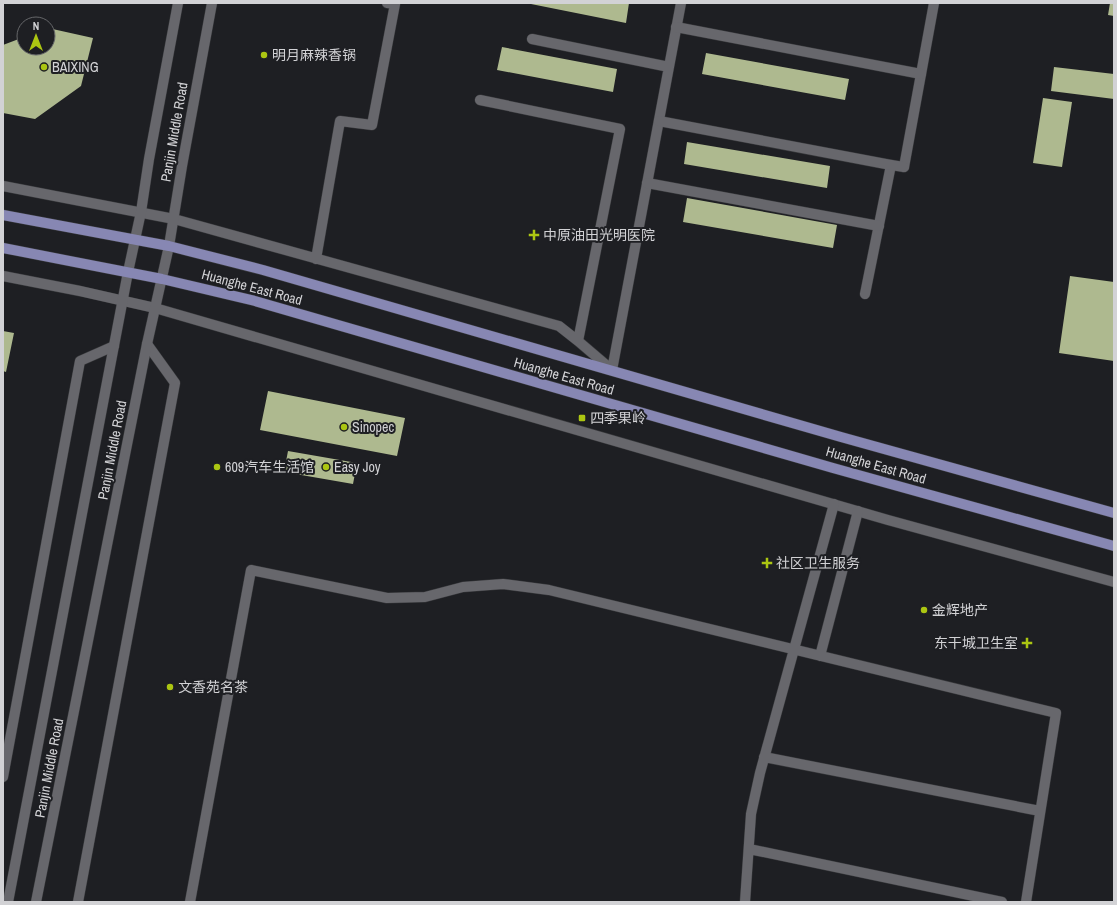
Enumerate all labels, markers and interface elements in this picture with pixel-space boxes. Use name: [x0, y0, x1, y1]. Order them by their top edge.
north arrow: [16, 16, 56, 56]
text: N: [33, 19, 39, 33]
place label: 明月麻辣香锅: [272, 46, 356, 64]
marker: 明月麻辣香锅: [259, 50, 269, 60]
place label: BAIXING: [52, 58, 99, 76]
marker: BAIXING: [39, 62, 49, 72]
street label: Panjin Middle Road: [156, 81, 192, 183]
place label: 中原油田光明医院: [543, 226, 655, 244]
marker: 中原油田光明医院: [528, 229, 540, 241]
street label: Huanghe East Road: [200, 265, 304, 309]
street label: Huanghe East Road: [512, 353, 616, 399]
street label: Panjin Middle Road: [94, 399, 130, 501]
place label: 四季果岭: [590, 409, 646, 427]
marker: 四季果岭: [577, 413, 587, 423]
place label: Sinopec: [352, 418, 394, 436]
marker: Sinopec: [339, 422, 349, 432]
street label: Huanghe East Road: [824, 442, 928, 488]
place label: 609汽车生活馆: [225, 458, 314, 476]
place label: Easy Joy: [334, 458, 381, 476]
marker: 609汽车生活馆: [212, 462, 222, 472]
marker: Easy Joy: [321, 462, 331, 472]
place label: 社区卫生服务: [776, 554, 860, 572]
marker: 社区卫生服务: [761, 557, 773, 569]
place label: 金辉地产: [932, 601, 988, 619]
marker: 金辉地产: [919, 605, 929, 615]
place label: 东干城卫生室: [934, 634, 1018, 652]
marker: 东干城卫生室: [1021, 637, 1033, 649]
place label: 文香苑名茶: [178, 678, 248, 696]
marker: 文香苑名茶: [165, 682, 175, 692]
street label: Panjin Middle Road: [31, 717, 67, 819]

